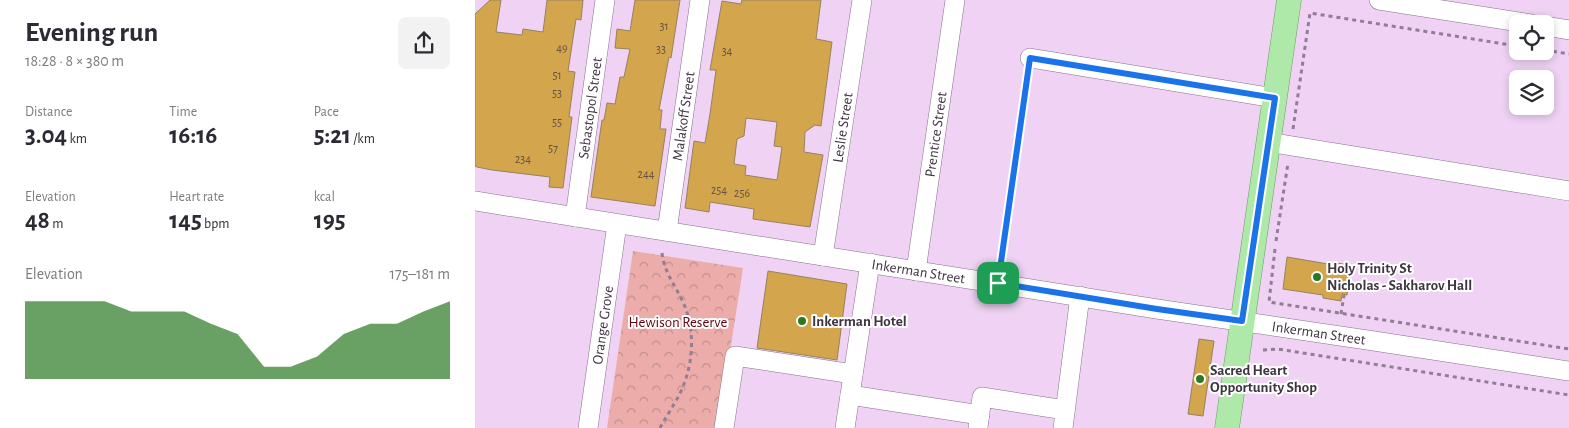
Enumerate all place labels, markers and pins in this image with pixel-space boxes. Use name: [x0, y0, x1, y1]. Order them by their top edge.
place label: Holy Trinity St Nicholas - Sakharov Hall: [1327, 261, 1472, 293]
pin: [977, 262, 1019, 304]
marker: Holy Trinity St Nicholas - Sakharov Hall: [1311, 271, 1323, 283]
place label: Inkerman Hotel: [812, 314, 907, 329]
marker: Inkerman Hotel: [796, 315, 808, 327]
place label: Sacred Heart Opportunity Shop: [1210, 363, 1317, 395]
marker: Sacred Heart Opportunity Shop: [1194, 373, 1206, 385]

